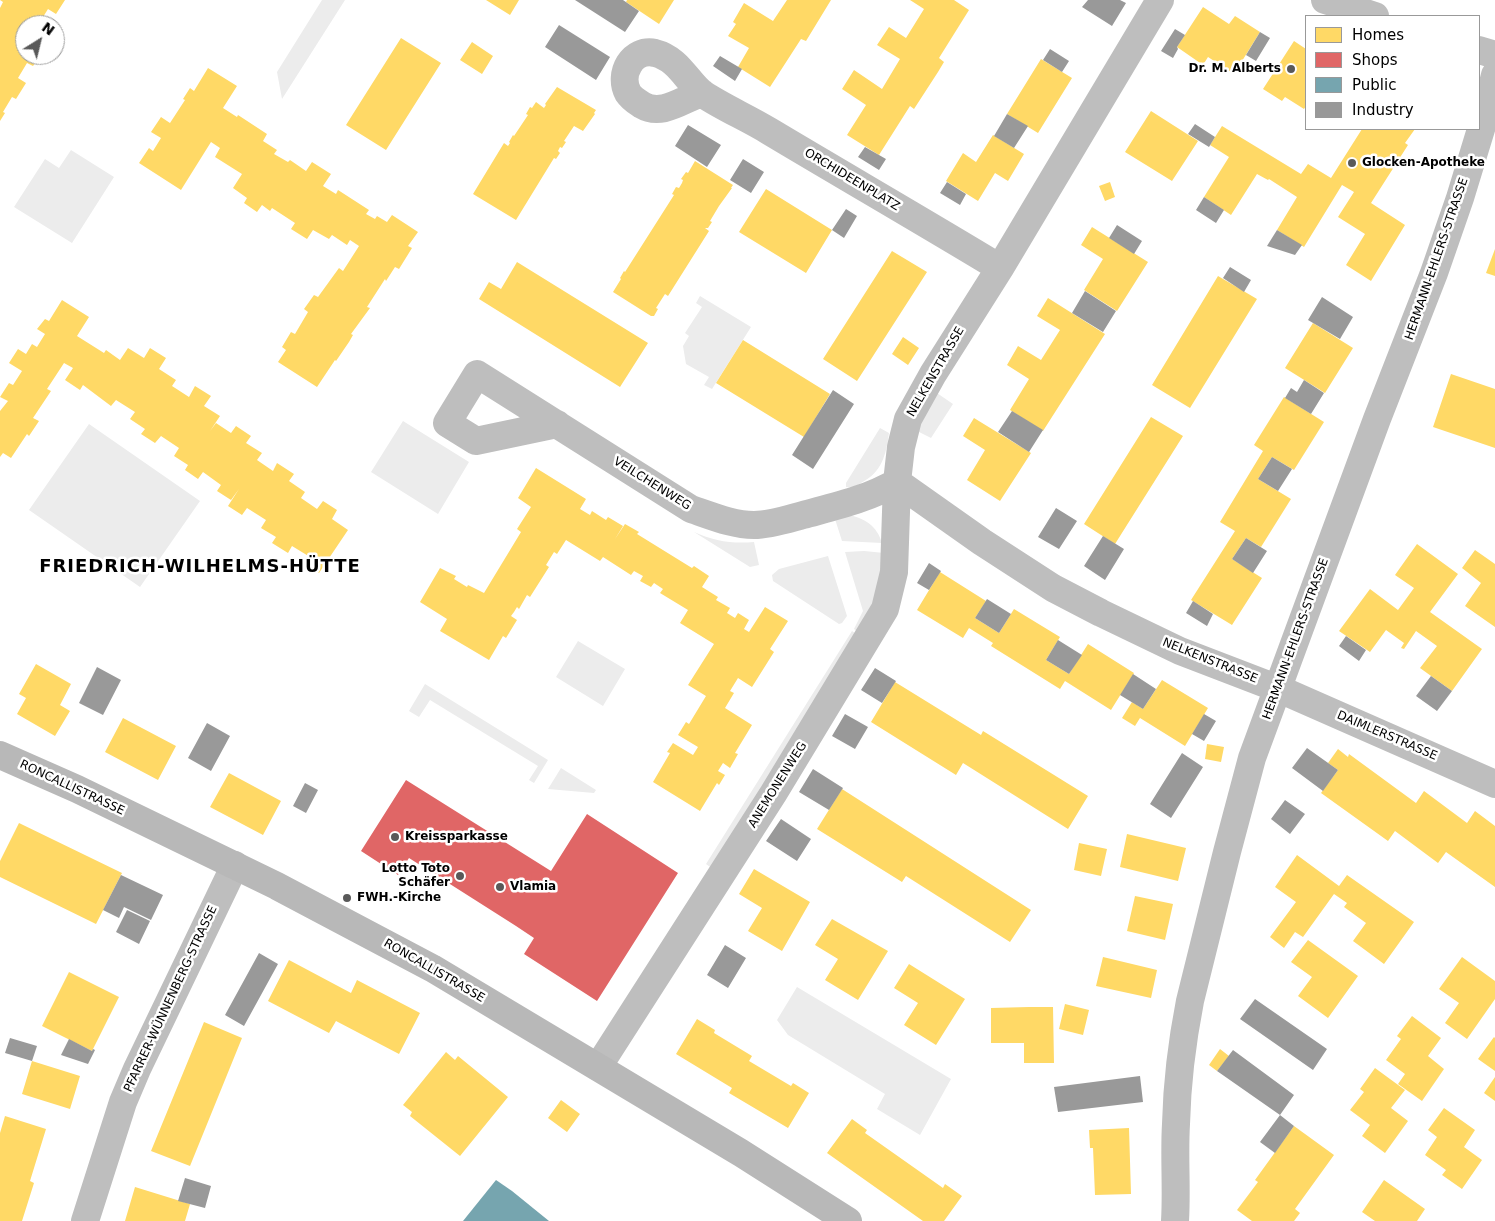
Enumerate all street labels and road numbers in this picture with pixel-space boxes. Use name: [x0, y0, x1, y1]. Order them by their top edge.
street label: ORCHIDEENPLATZ: [802, 146, 902, 214]
street label: HERMANN-EHLERS-STRASSE: [1402, 176, 1472, 342]
street label: NELKENSTRASSE: [904, 324, 968, 420]
street label: VEILCHENWEG: [611, 454, 693, 514]
street label: HERMANN-EHLERS-STRASSE: [1260, 556, 1332, 722]
street label: NELKENSTRASSE: [1160, 635, 1260, 687]
street label: DAIMLERSTRASSE: [1335, 708, 1439, 764]
street label: ANEMONENWEG: [746, 739, 810, 831]
street label: RONCALLISTRASSE: [17, 757, 127, 819]
street label: PFARRER-WÜNNENBERG-STRASSE: [121, 904, 221, 1094]
street label: RONCALLISTRASSE: [381, 936, 487, 1006]

